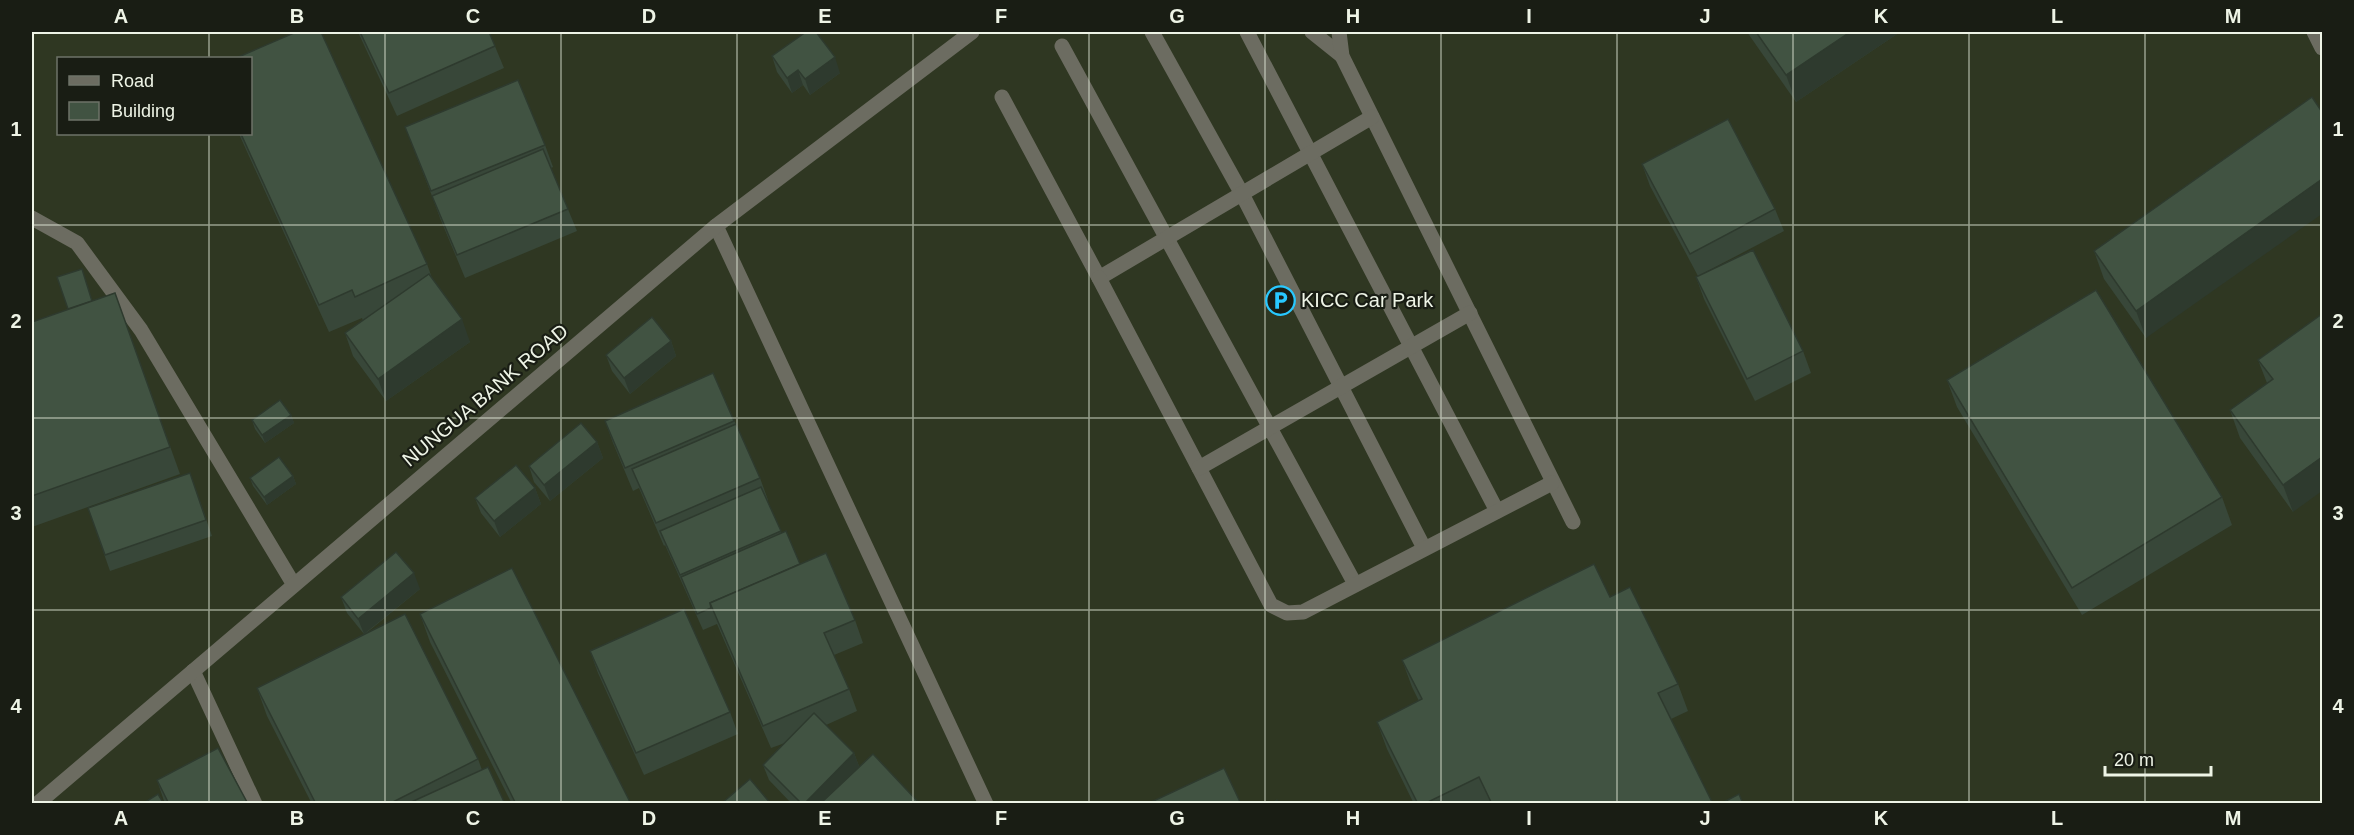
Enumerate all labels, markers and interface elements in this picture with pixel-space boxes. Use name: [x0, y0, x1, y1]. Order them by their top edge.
text: A: [114, 5, 128, 27]
text: B: [290, 5, 304, 27]
text: C: [466, 5, 480, 27]
text: D: [642, 5, 656, 27]
text: E: [818, 5, 832, 27]
text: F: [995, 5, 1007, 27]
text: G: [1169, 5, 1185, 27]
text: H: [1346, 5, 1360, 27]
text: I: [1526, 5, 1532, 27]
text: J: [1699, 5, 1711, 27]
text: K: [1874, 5, 1889, 27]
text: L: [2051, 5, 2063, 27]
text: M: [2225, 5, 2241, 27]
legend: [57, 57, 252, 135]
text: Road: [111, 71, 154, 91]
text: Building: [111, 101, 175, 121]
text: 1: [10, 118, 22, 140]
text: 1: [2332, 118, 2344, 140]
parking icon: KICC Car Park: [1264, 284, 1296, 316]
place label: KICC Car Park: [1301, 289, 1434, 311]
text: 2: [10, 310, 22, 332]
text: 2: [2332, 310, 2344, 332]
street label: NUNGUA BANK ROAD: [398, 319, 572, 471]
text: 3: [10, 502, 22, 524]
text: 3: [2332, 502, 2344, 524]
text: 4: [10, 695, 22, 717]
text: 4: [2332, 695, 2344, 717]
scale bar: [2105, 739, 2212, 777]
text: 20 m: [2114, 750, 2154, 770]
text: A: [114, 807, 128, 829]
text: B: [290, 807, 304, 829]
text: C: [466, 807, 480, 829]
text: D: [642, 807, 656, 829]
text: E: [818, 807, 832, 829]
text: F: [995, 807, 1007, 829]
text: G: [1169, 807, 1185, 829]
text: H: [1346, 807, 1360, 829]
text: I: [1526, 807, 1532, 829]
text: J: [1699, 807, 1711, 829]
text: K: [1874, 807, 1889, 829]
text: L: [2051, 807, 2063, 829]
text: M: [2225, 807, 2241, 829]

